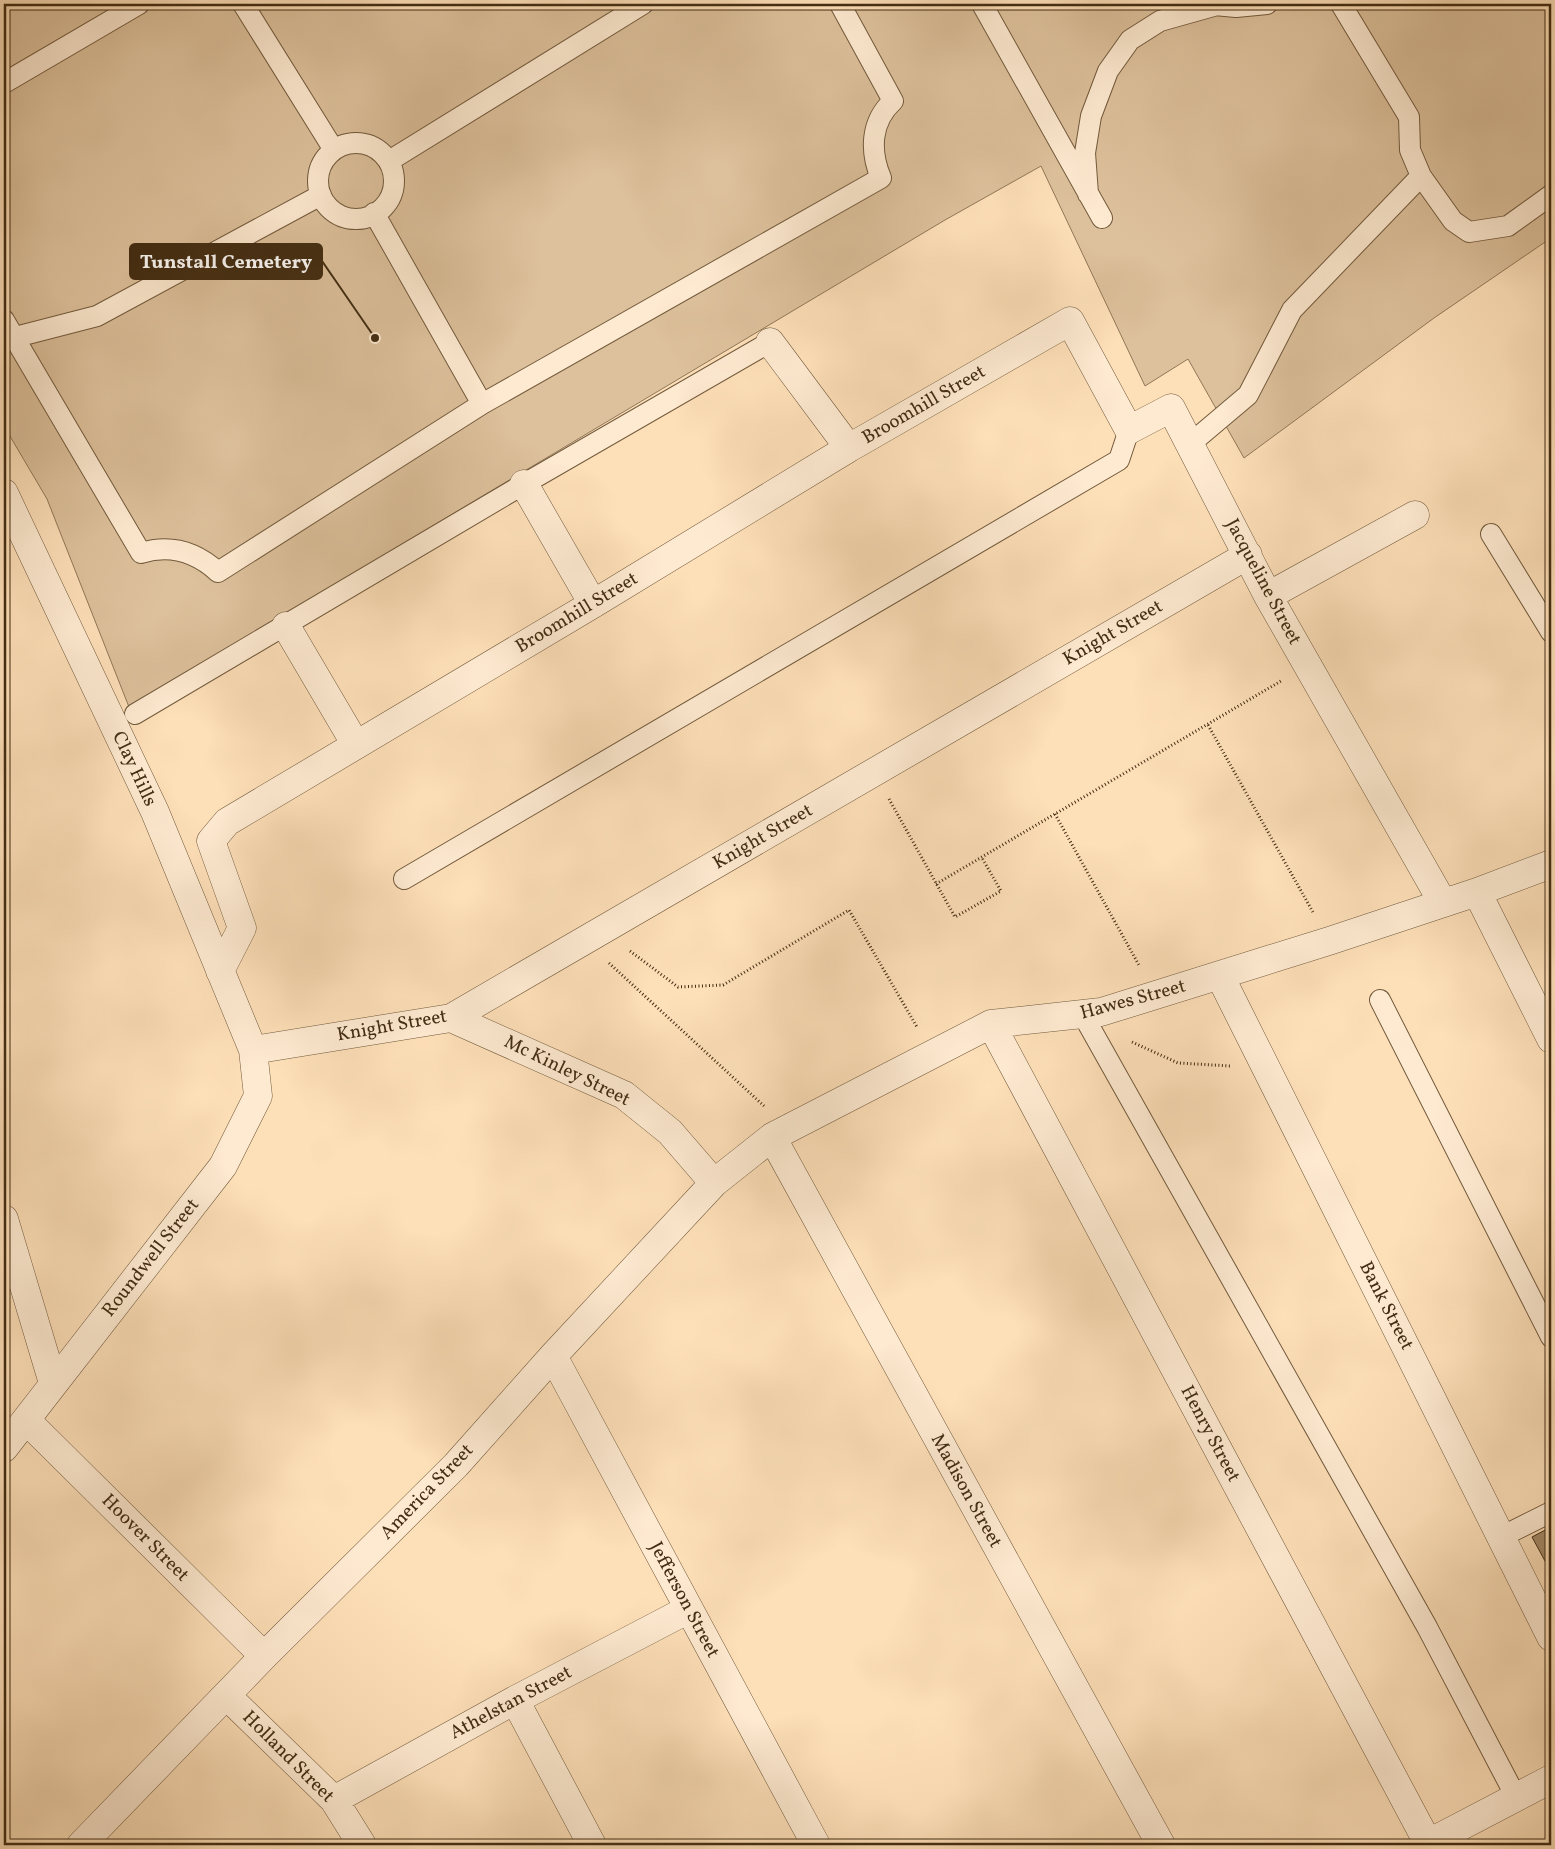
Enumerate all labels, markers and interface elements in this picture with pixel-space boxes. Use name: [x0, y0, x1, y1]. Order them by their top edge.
callout: Tunstall Cemetery: [130, 244, 322, 279]
text: Tunstall Cemetery: [140, 249, 312, 277]
street label: Broomhill Street: [857, 359, 991, 451]
street label: Jacqueline Street: [1219, 514, 1307, 650]
street label: Broomhill Street: [511, 566, 643, 660]
street label: Knight Street: [1058, 594, 1168, 672]
street label: Clay Hills: [105, 727, 163, 811]
street label: Knight Street: [708, 798, 818, 876]
street label: Hawes Street: [1077, 973, 1189, 1027]
street label: Knight Street: [335, 1003, 449, 1048]
street label: Mc Kinley Street: [500, 1029, 635, 1113]
street label: Roundwell Street: [96, 1193, 206, 1323]
street label: Bank Street: [1352, 1257, 1420, 1355]
street label: Henry Street: [1174, 1381, 1246, 1487]
street label: Madison Street: [924, 1429, 1008, 1553]
street label: America Street: [374, 1438, 480, 1546]
street label: Hoover Street: [95, 1488, 195, 1588]
street label: Jefferson Street: [642, 1537, 726, 1663]
street label: Athelstan Street: [445, 1660, 577, 1746]
street label: Holland Street: [236, 1705, 340, 1809]

